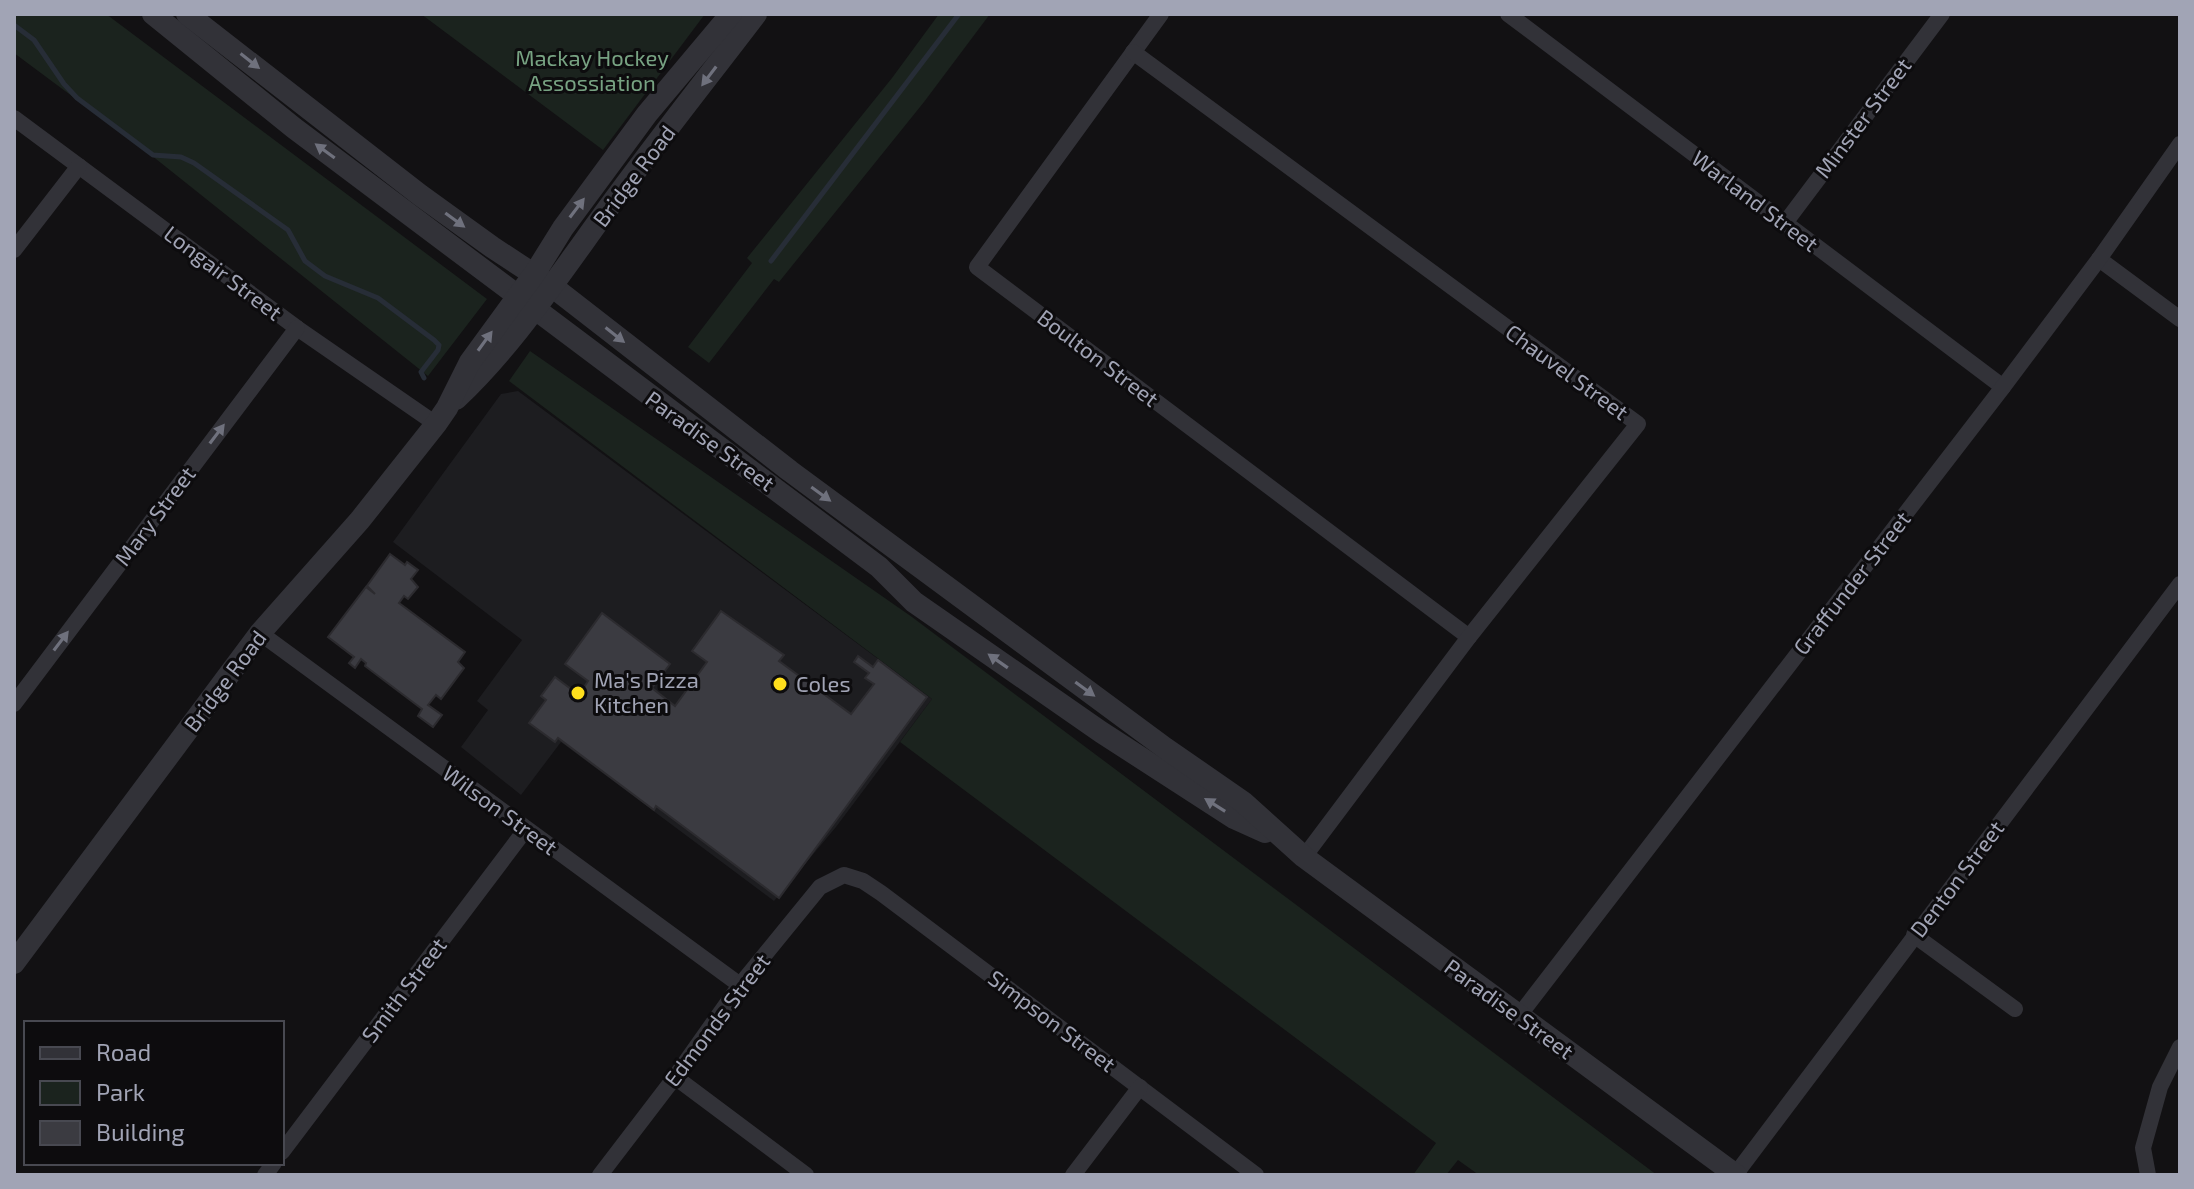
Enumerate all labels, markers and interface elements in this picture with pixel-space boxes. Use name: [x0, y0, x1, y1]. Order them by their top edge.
park label: Mackay Hockey Assossiation: [515, 44, 669, 95]
one-way arrow: [240, 52, 260, 68]
street label: Minster Street: [1809, 52, 1916, 182]
one-way arrow: [701, 65, 717, 87]
street label: Bridge Road: [587, 120, 680, 231]
one-way arrow: [315, 144, 336, 159]
street label: Warland Street: [1687, 144, 1824, 256]
one-way arrow: [569, 198, 585, 218]
one-way arrow: [444, 212, 466, 228]
street label: Longair Street: [160, 219, 288, 325]
street label: Boulton Street: [1033, 303, 1164, 411]
street label: Chauvel Street: [1501, 318, 1634, 424]
one-way arrow: [605, 326, 625, 342]
one-way arrow: [477, 330, 492, 351]
street label: Paradise Street: [641, 385, 780, 496]
one-way arrow: [209, 423, 225, 444]
street label: Mary Street: [108, 461, 200, 570]
one-way arrow: [810, 485, 831, 501]
street label: Graffunder Street: [1787, 506, 1915, 659]
street label: Bridge Road: [178, 625, 271, 736]
one-way arrow: [53, 630, 69, 652]
one-way arrow: [988, 654, 1009, 669]
place label: Ma's Pizza Kitchen: [594, 666, 699, 717]
place label: Coles: [796, 670, 851, 696]
marker: Coles: [771, 675, 789, 693]
one-way arrow: [1075, 681, 1095, 697]
marker: Ma's Pizza Kitchen: [569, 684, 587, 702]
street label: Wilson Street: [438, 759, 563, 859]
one-way arrow: [1204, 798, 1225, 813]
street label: Denton Street: [1904, 815, 2008, 942]
street label: Smith Street: [355, 932, 451, 1047]
street label: Edmonds Street: [658, 948, 775, 1091]
street label: Paradise Street: [1440, 953, 1579, 1064]
street label: Simpson Street: [984, 964, 1121, 1076]
legend: [24, 1021, 284, 1165]
text: Road: [96, 1037, 151, 1066]
text: Park: [96, 1077, 145, 1106]
text: Building: [96, 1117, 185, 1146]

